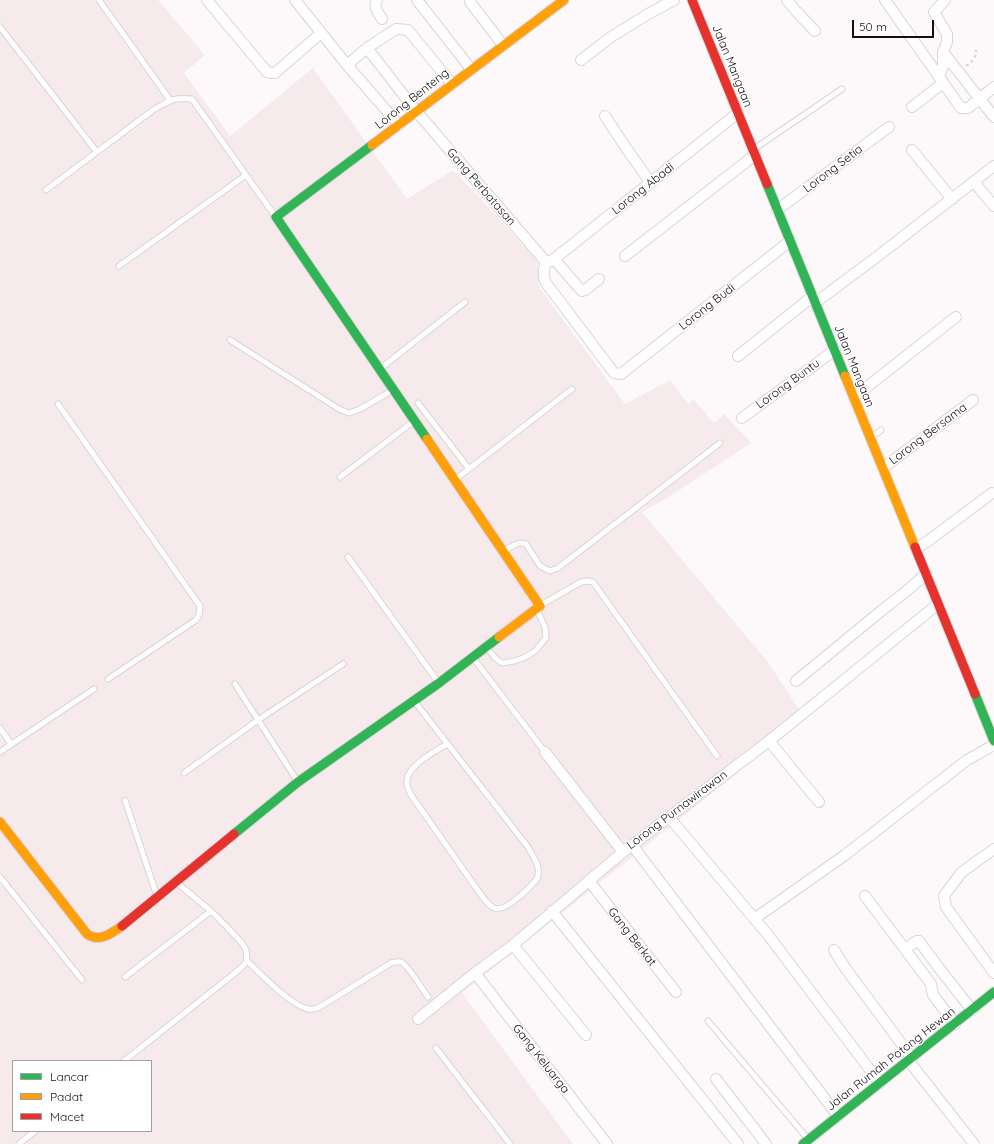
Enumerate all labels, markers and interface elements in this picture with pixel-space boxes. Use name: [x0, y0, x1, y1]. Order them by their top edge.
scale bar: [854, 12, 936, 38]
text: 50 m: [859, 19, 887, 34]
street label: Jalan Mangaan: [709, 23, 755, 109]
street label: Lorong Benteng: [372, 66, 452, 132]
street label: Lorong Setia: [801, 142, 865, 196]
street label: Gang Perbatasan: [444, 145, 518, 229]
street label: Lorong Abadi: [609, 160, 677, 218]
street label: Lorong Budi: [676, 281, 738, 333]
street label: Jalan Mangaan: [831, 323, 877, 409]
street label: Lorong Buntu: [753, 356, 823, 412]
street label: Lorong Bersama: [886, 400, 970, 468]
street label: Lorong Purnawirawan: [624, 767, 730, 853]
street label: Gang Berkat: [605, 905, 659, 969]
street label: Jalan Rumah Potong Hewan: [824, 1004, 958, 1114]
street label: Gang Keluarga: [509, 1021, 573, 1097]
legend: [12, 1060, 152, 1132]
text: Lancar: [50, 1069, 89, 1084]
text: Padat: [50, 1089, 83, 1104]
text: Macet: [50, 1109, 84, 1124]

